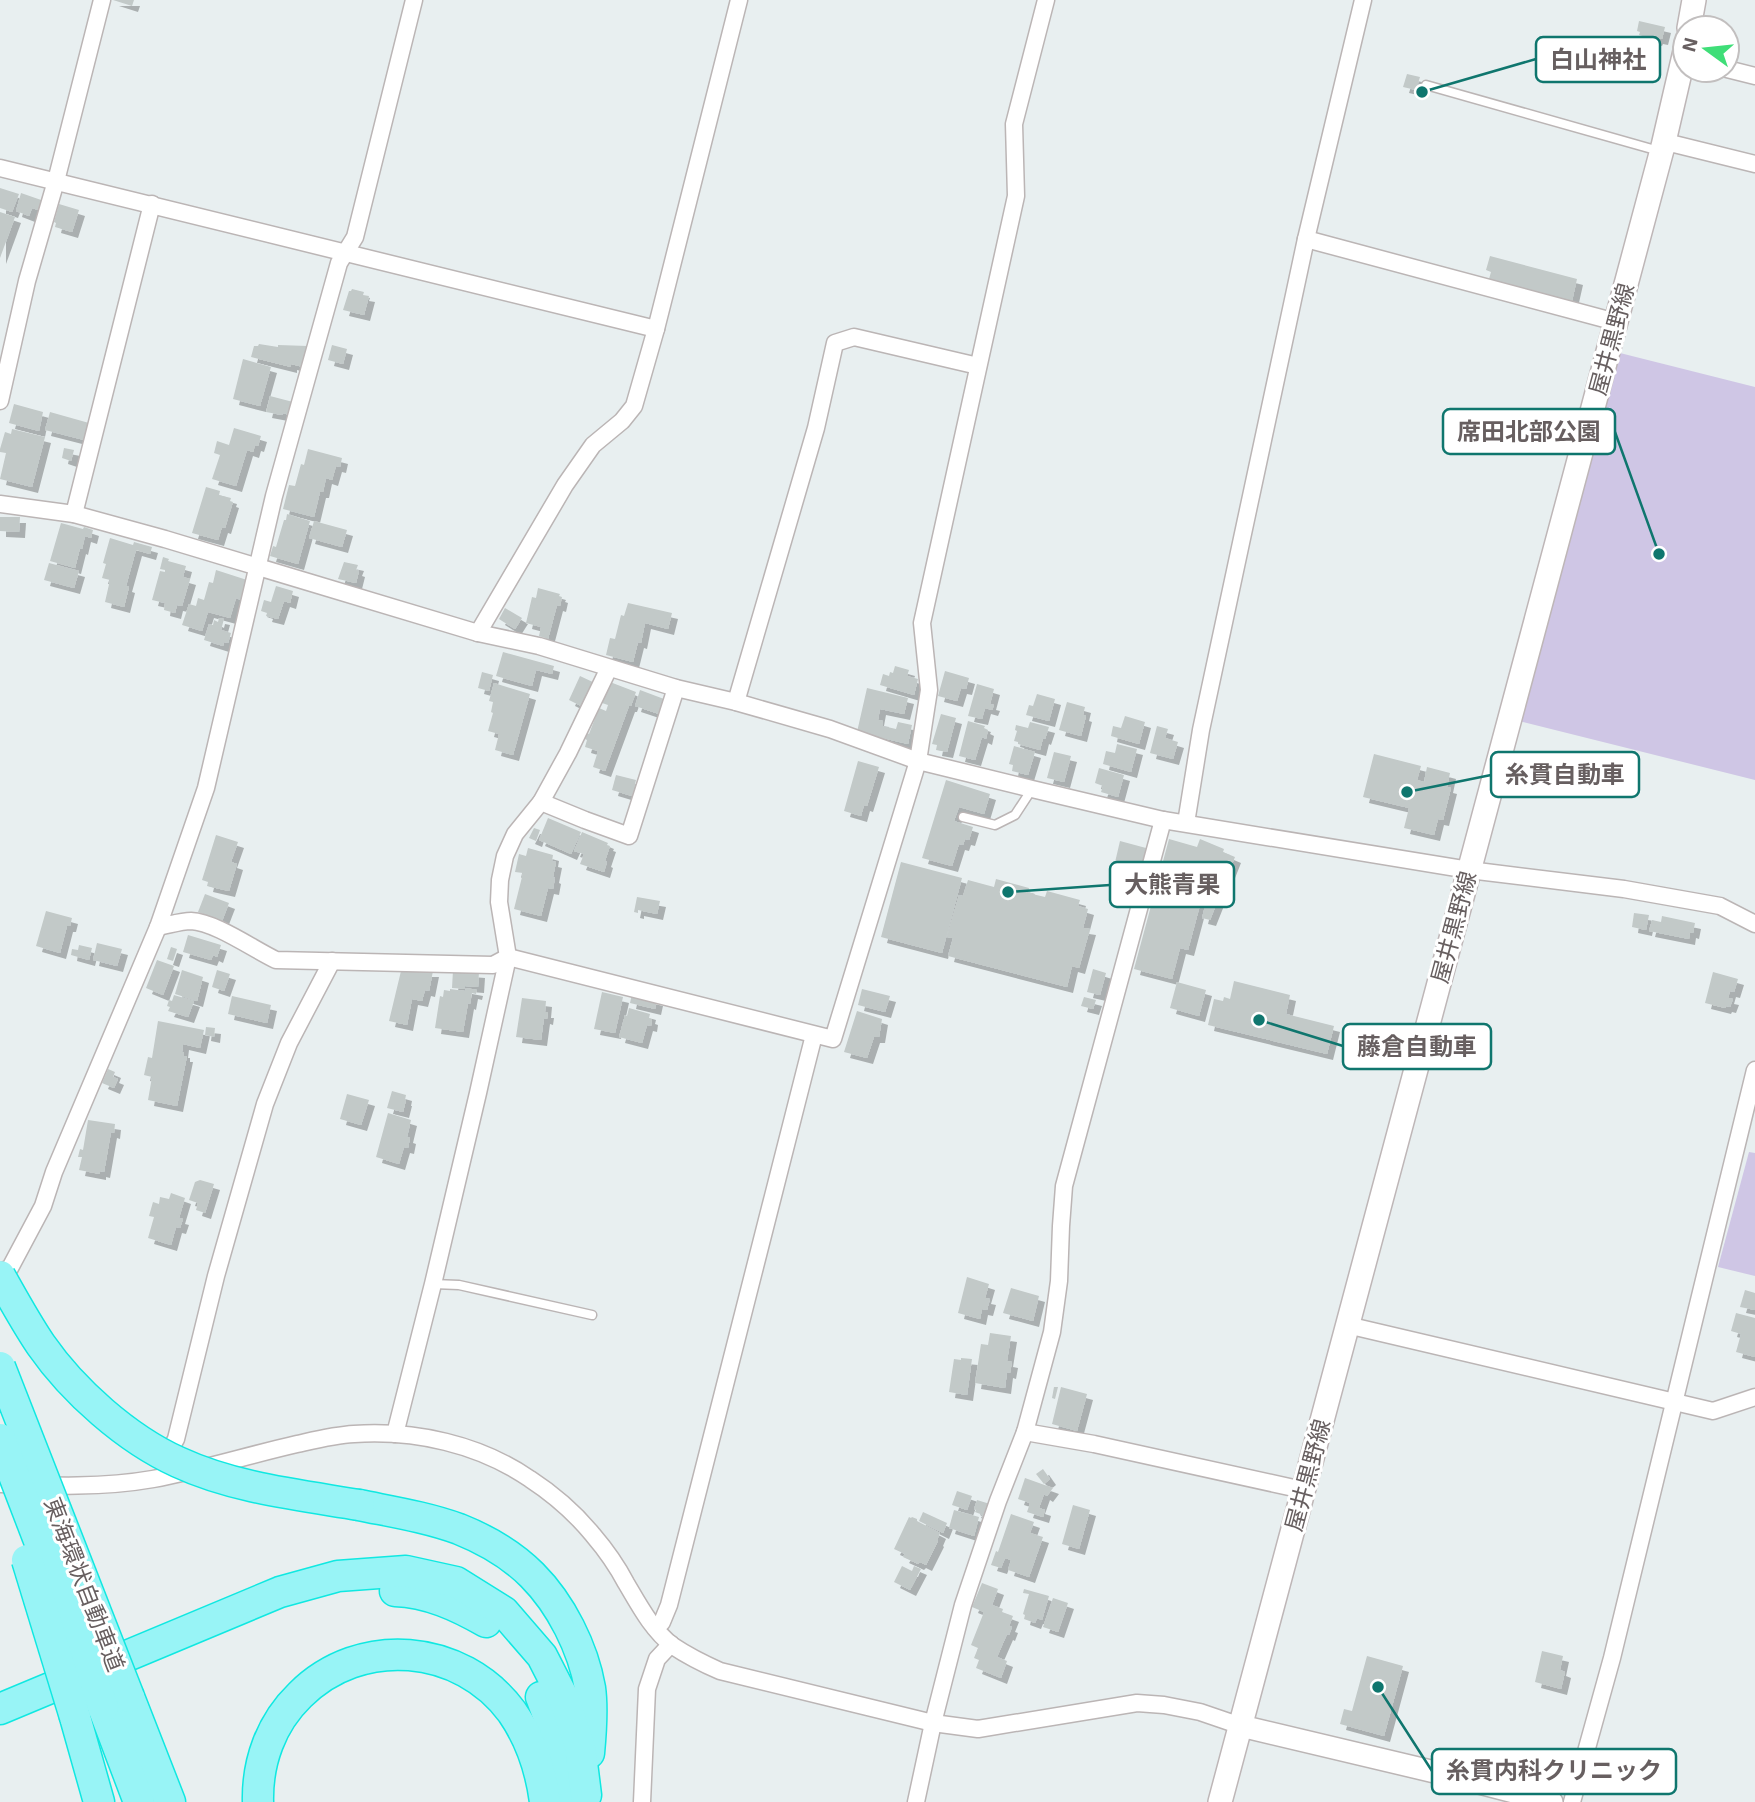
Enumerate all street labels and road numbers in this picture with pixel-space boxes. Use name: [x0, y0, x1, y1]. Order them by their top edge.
street label: 屋井黒野線: [1583, 280, 1639, 398]
street label: 屋井黒野線: [1425, 868, 1481, 986]
street label: 屋井黒野線: [1279, 1416, 1335, 1534]
street label: 東海環状自動車道: [39, 1493, 131, 1675]

